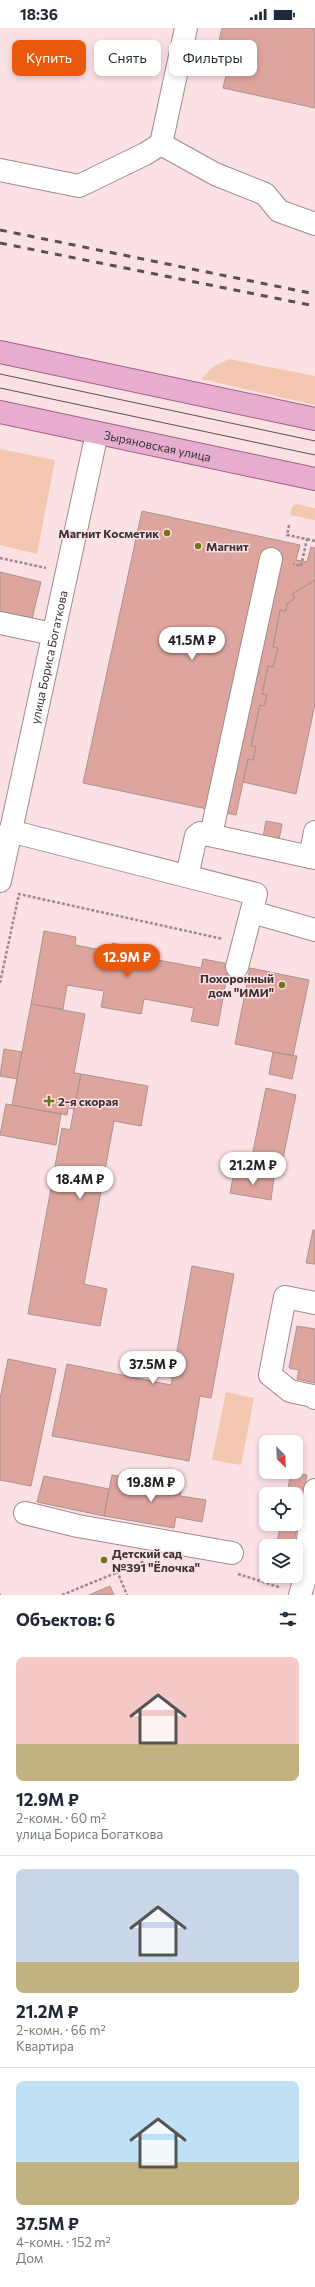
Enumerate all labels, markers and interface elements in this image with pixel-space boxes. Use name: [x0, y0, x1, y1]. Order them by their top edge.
text: 18:36: [20, 5, 58, 23]
chip: Купить: [12, 40, 86, 76]
chip: Снять: [94, 40, 161, 76]
chip: Фильтры: [169, 40, 257, 76]
street label: Зыряновская улица: [103, 427, 212, 464]
place label: Магнит Косметик: [58, 526, 159, 540]
marker: Магнит Косметик: [162, 528, 172, 538]
place label: Магнит: [206, 539, 249, 553]
marker: Магнит: [193, 541, 203, 551]
street label: улица Бориса Богаткова: [27, 589, 70, 725]
pin: 41.5M ₽: [155, 627, 229, 661]
text: 41.5M ₽: [168, 632, 216, 648]
pin: 12.9M ₽: [90, 944, 164, 978]
text: 12.9M ₽: [103, 949, 151, 965]
place label: Похоронный дом "ИМИ": [200, 971, 274, 999]
marker: Похоронный дом "ИМИ": [277, 980, 287, 990]
place label: 2-я скорая: [58, 1094, 118, 1108]
marker: 2-я скорая: [43, 1095, 55, 1107]
pin: 21.2M ₽: [216, 1152, 290, 1186]
text: 21.2M ₽: [229, 1157, 277, 1173]
pin: 18.4M ₽: [43, 1166, 117, 1200]
text: 18.4M ₽: [56, 1171, 104, 1187]
pin: 37.5M ₽: [116, 1351, 190, 1385]
text: 37.5M ₽: [129, 1356, 177, 1372]
north arrow: [259, 1435, 303, 1479]
map controls: [259, 1435, 303, 1583]
pin: 19.8M ₽: [114, 1469, 188, 1503]
text: 19.8M ₽: [127, 1474, 175, 1490]
button: locate: [259, 1487, 303, 1531]
button: layers: [259, 1539, 303, 1583]
place label: Детский сад №391 "Ёлочка": [112, 1546, 200, 1574]
marker: Детский сад №391 "Ёлочка": [99, 1555, 109, 1565]
icon: filters: [277, 1608, 299, 1630]
text: Объектов: 6: [16, 1609, 115, 1630]
icon: home: [122, 1683, 194, 1755]
text: 12.9M ₽: [16, 1789, 79, 1810]
text: 2-комн. · 60 m²: [16, 1810, 106, 1826]
text: улица Бориса Богаткова: [16, 1826, 163, 1842]
icon: home: [122, 1895, 194, 1967]
text: 21.2M ₽: [16, 2001, 78, 2022]
text: 2-комн. · 66 m²: [16, 2022, 106, 2038]
text: Квартира: [16, 2038, 74, 2054]
icon: home: [122, 2107, 194, 2179]
text: 37.5M ₽: [16, 2213, 79, 2234]
text: 4-комн. · 152 m²: [16, 2234, 111, 2250]
text: Дом: [16, 2250, 43, 2266]

